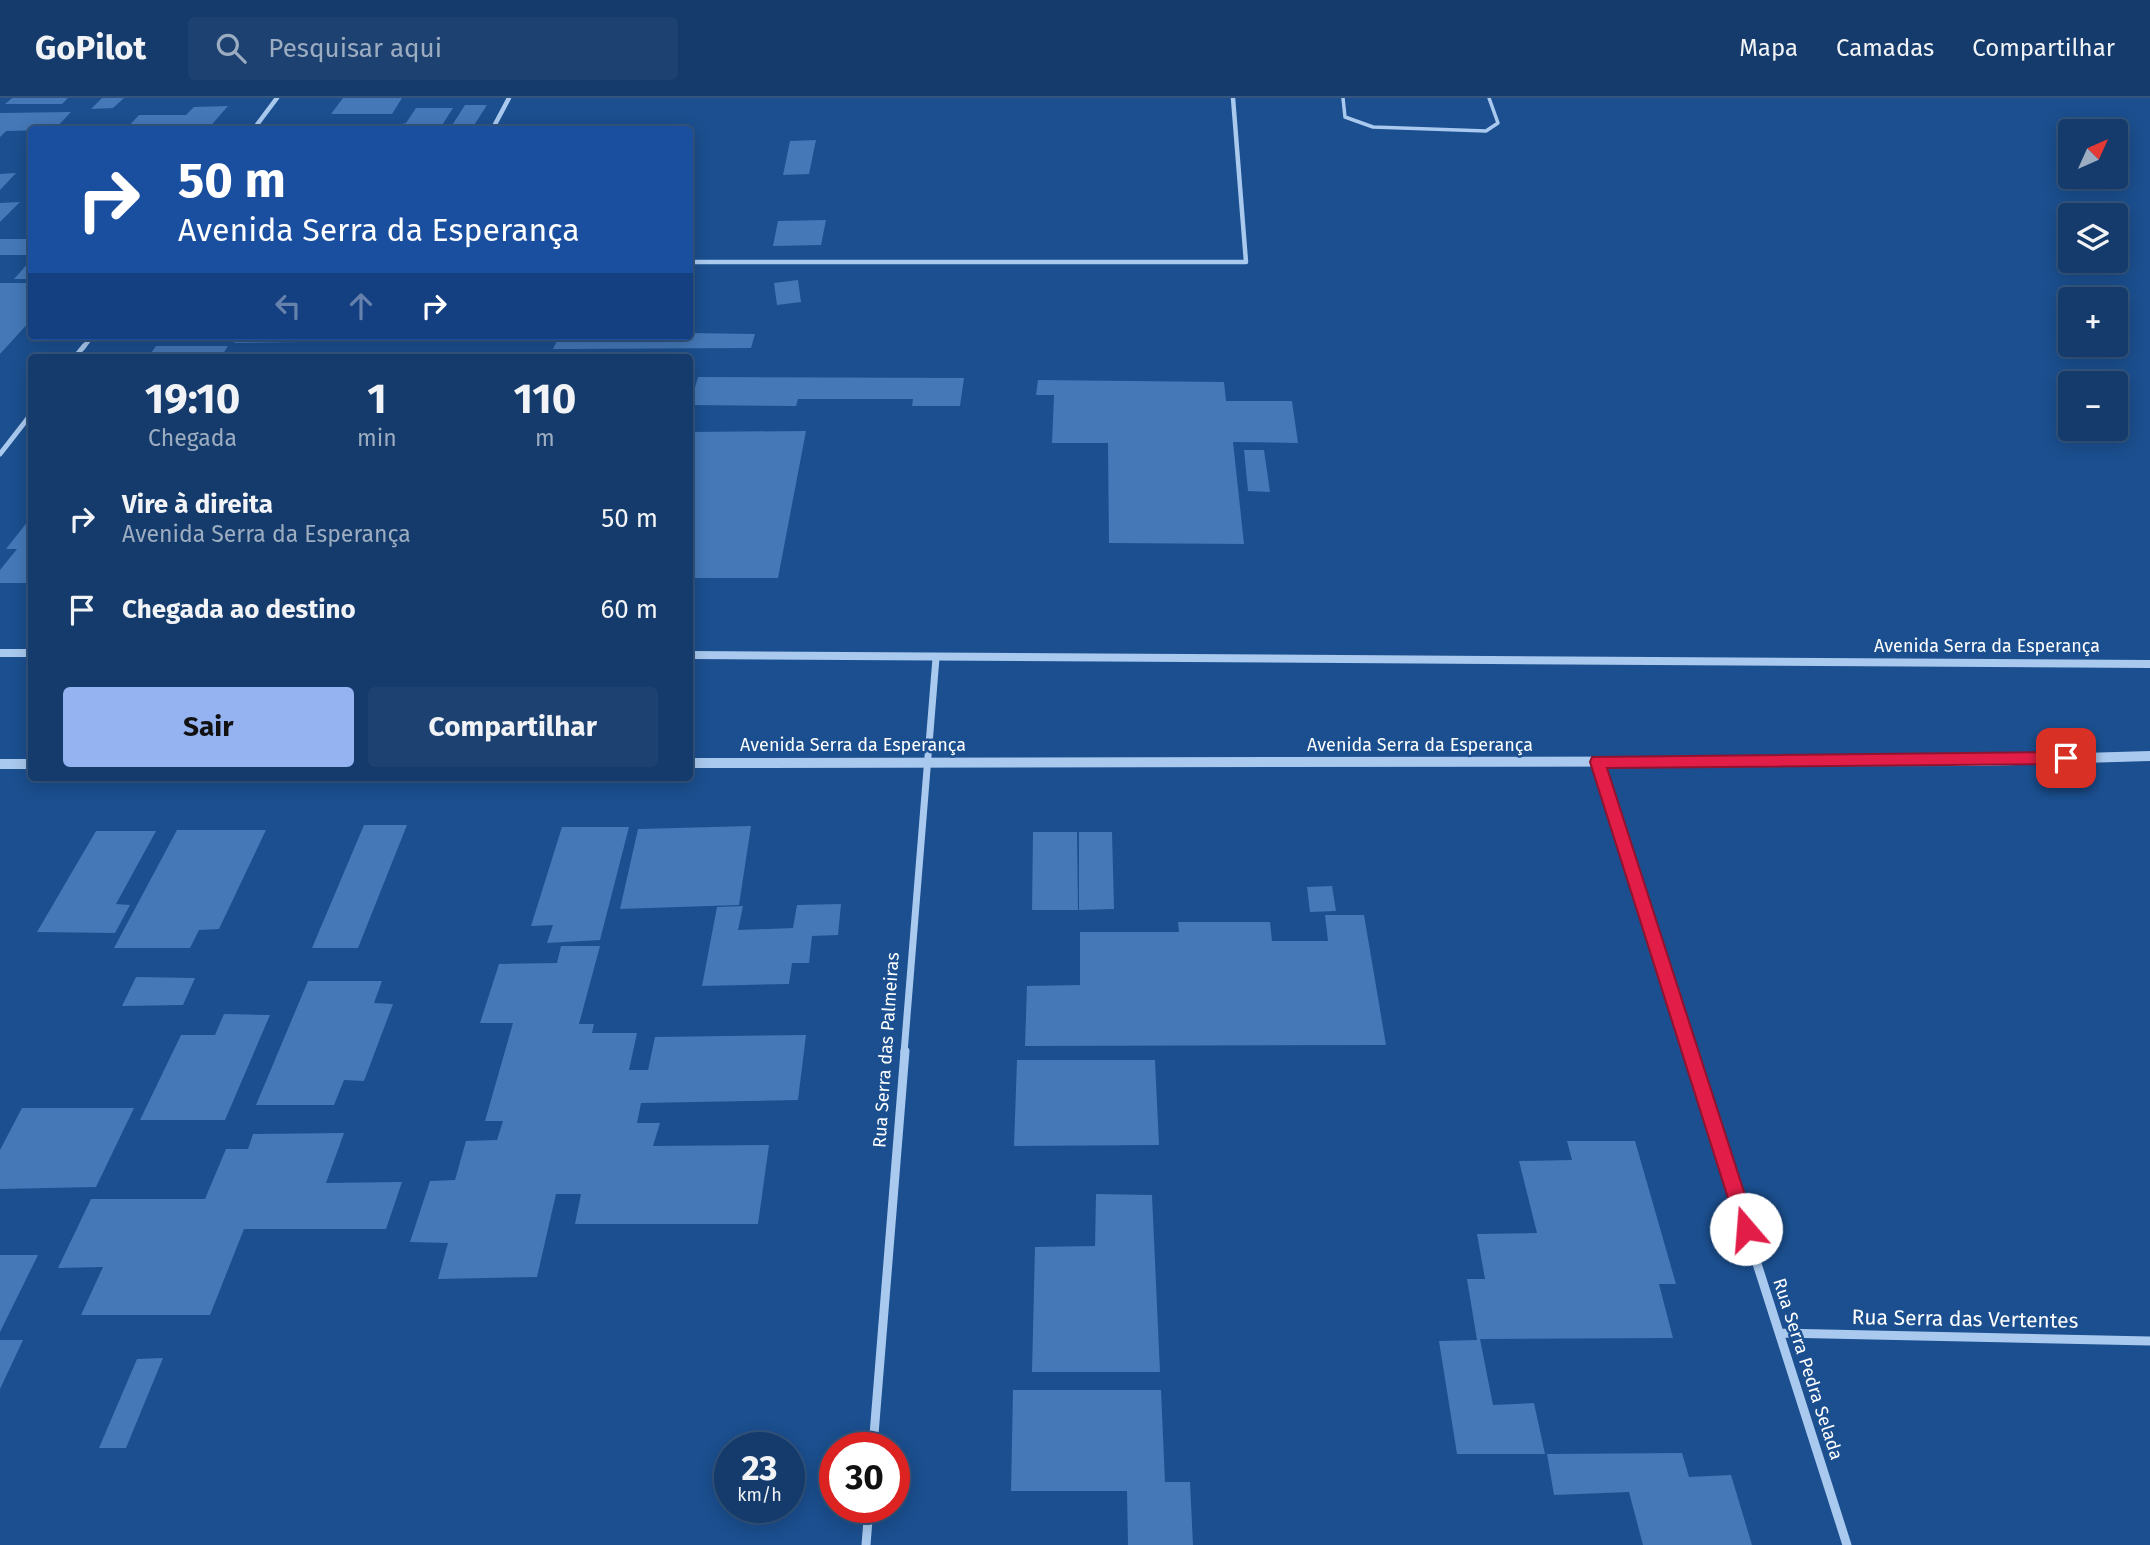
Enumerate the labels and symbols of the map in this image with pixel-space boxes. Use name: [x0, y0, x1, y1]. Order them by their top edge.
north arrow: [2058, 119, 2128, 189]
street label: Avenida Serra da Esperança: [1874, 635, 2100, 657]
pin: [2036, 728, 2096, 788]
street label: Avenida Serra da Esperança: [740, 734, 966, 756]
street label: Avenida Serra da Esperança: [1307, 734, 1533, 756]
street label: Rua Serra das Palmeiras: [868, 952, 904, 1148]
position arrow: [1709, 1192, 1783, 1266]
street label: Rua Serra Pedra Selada: [1768, 1275, 1848, 1463]
street label: Rua Serra das Vertentes: [1851, 1304, 2079, 1334]
speed limit sign: 30: [819, 1432, 910, 1523]

